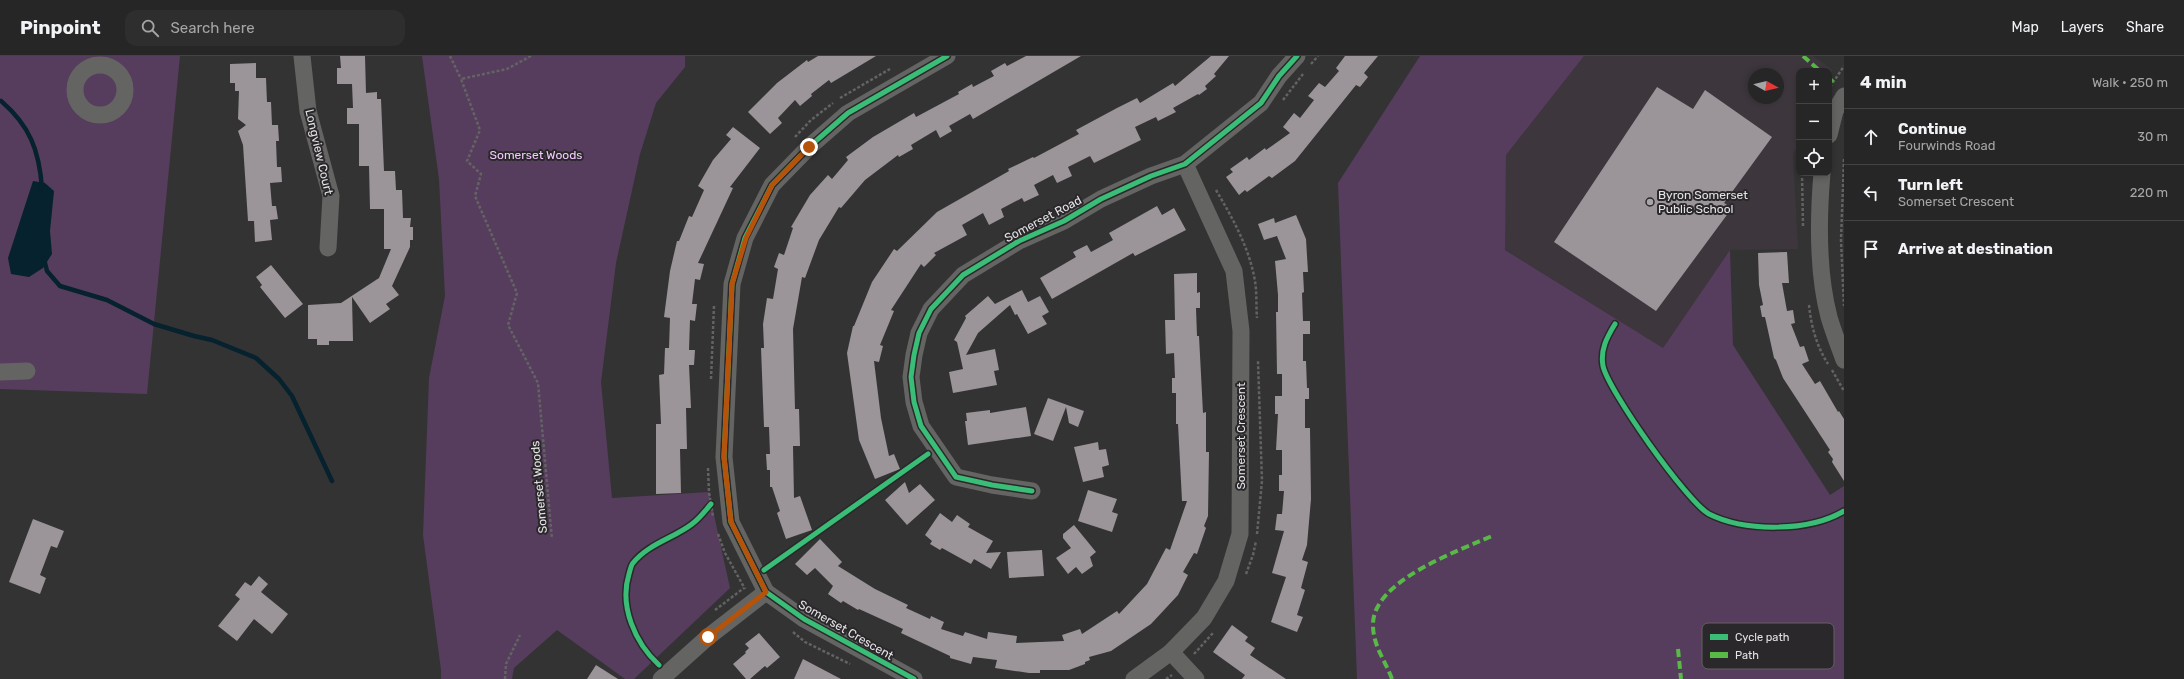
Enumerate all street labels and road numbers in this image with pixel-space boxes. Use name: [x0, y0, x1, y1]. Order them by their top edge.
street label: Longview Court: [302, 108, 336, 197]
street label: Somerset Road: [1002, 193, 1084, 245]
street label: Somerset Crescent: [1234, 382, 1248, 490]
street label: Somerset Woods: [528, 440, 550, 534]
street label: Somerset Crescent: [796, 597, 896, 663]

